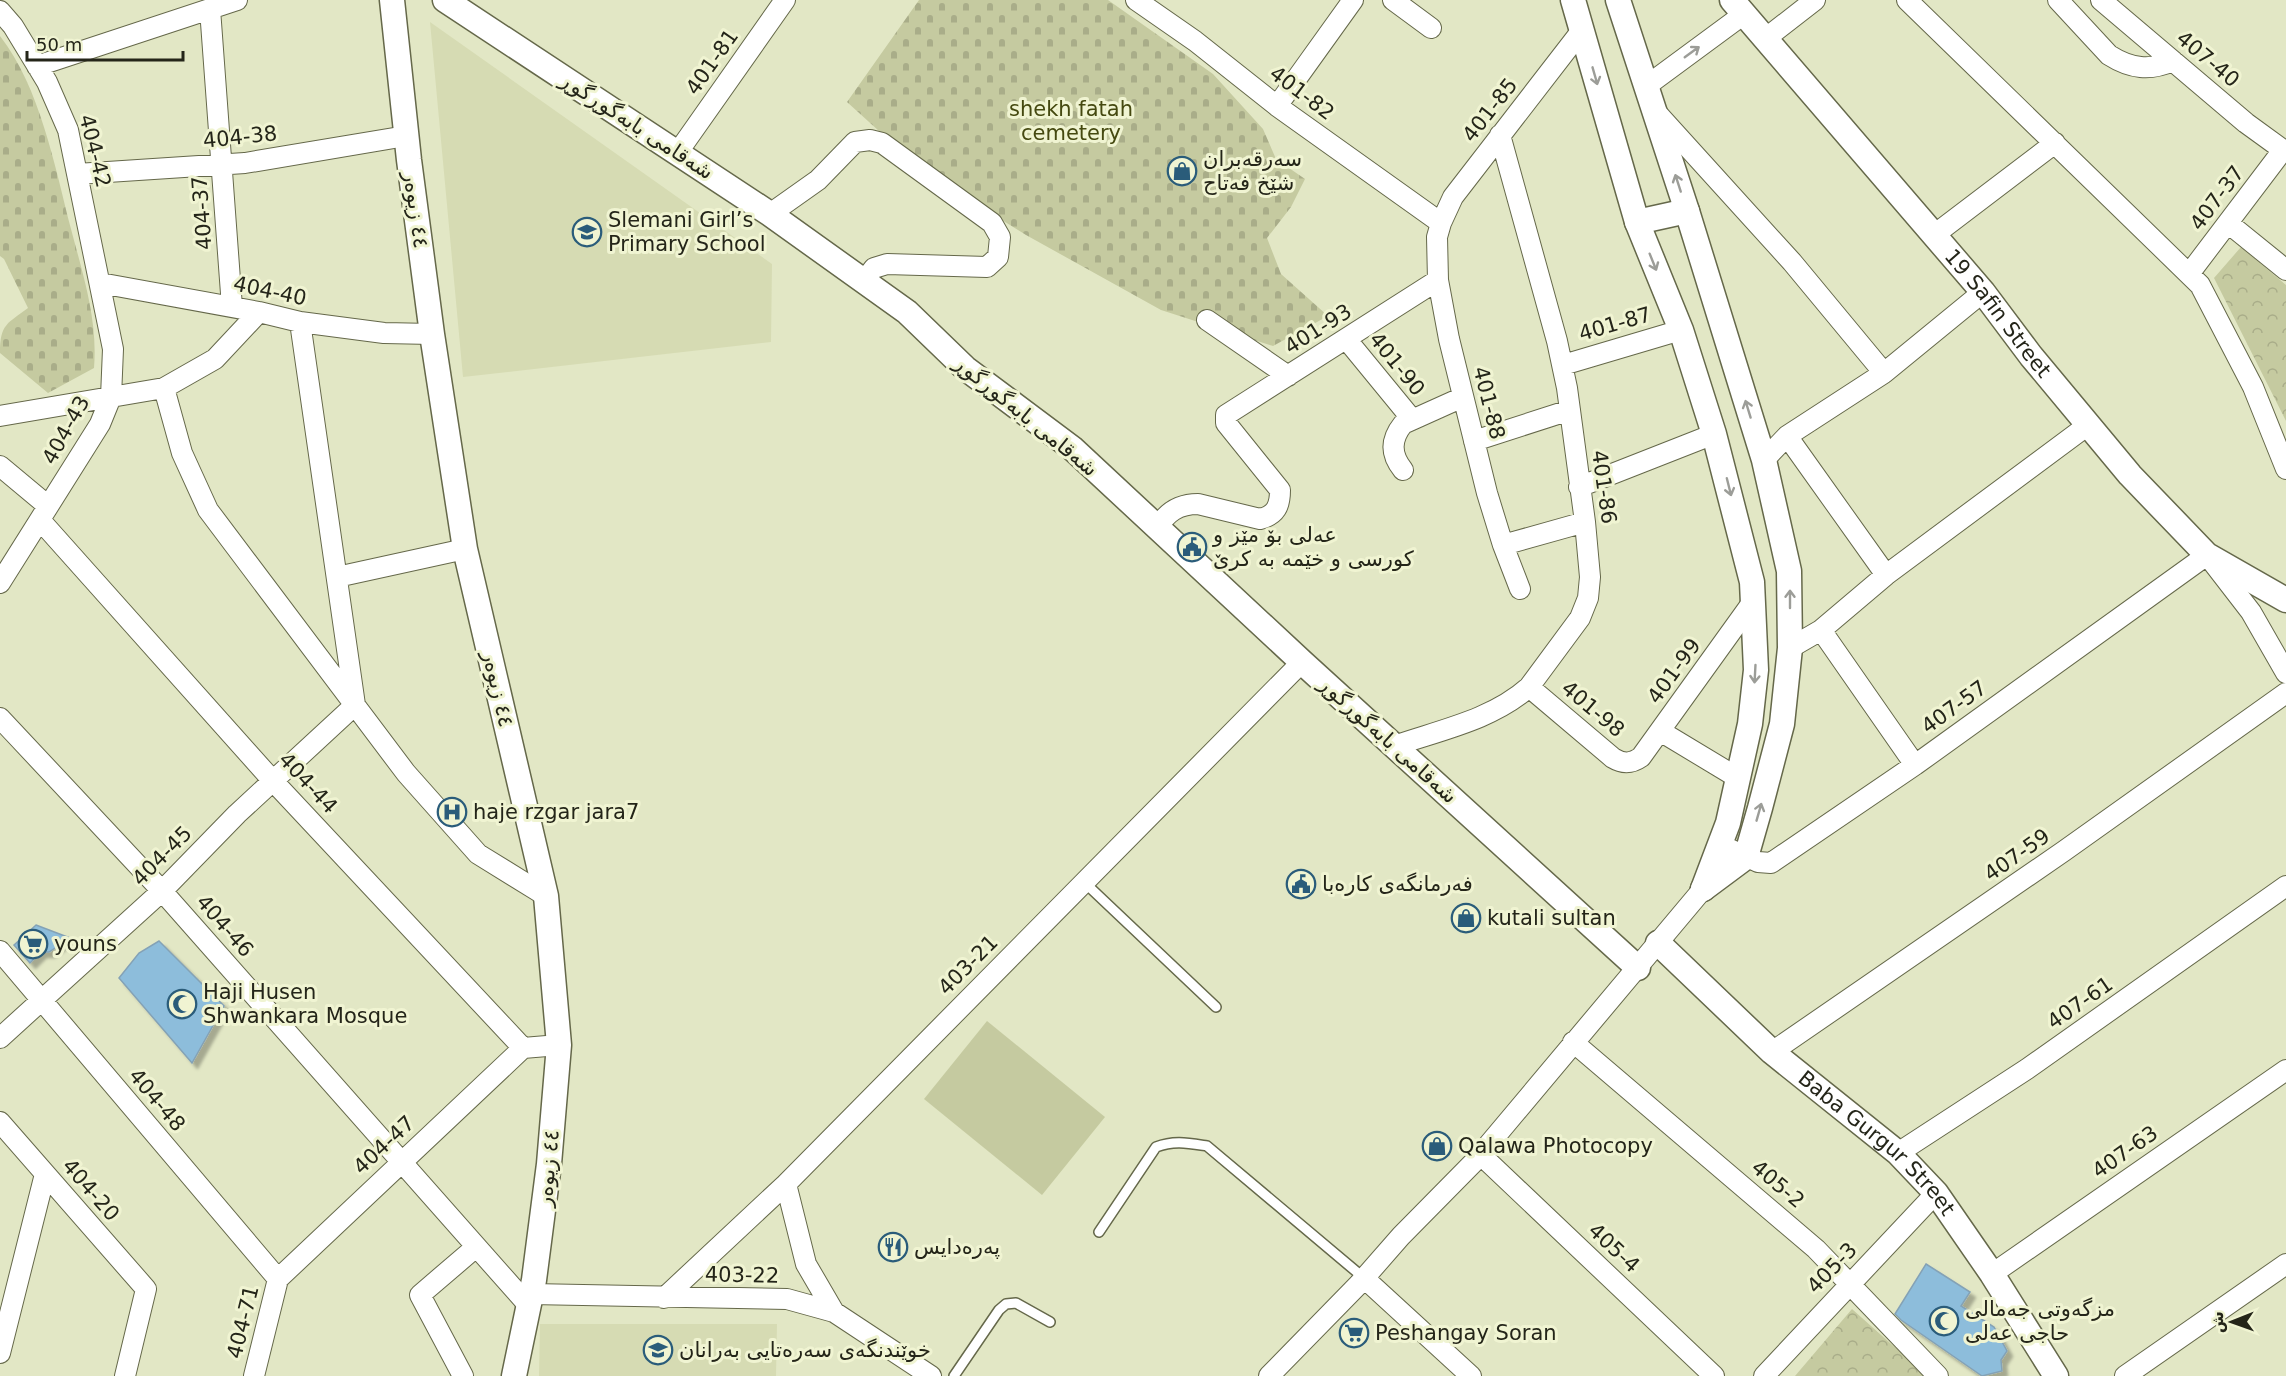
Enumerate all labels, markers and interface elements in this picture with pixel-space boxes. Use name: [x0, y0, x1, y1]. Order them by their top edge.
scale bar: [27, 24, 183, 62]
street label: 401-81: [681, 25, 743, 99]
street label: 407-40: [2172, 26, 2244, 92]
text: 50 m: [36, 34, 82, 55]
one-way arrow: [1684, 46, 1700, 59]
street label: 401-82: [1265, 61, 1339, 125]
street label: شەقامی بابەگوڕگوڕ: [555, 67, 718, 184]
one-way arrow: [1590, 67, 1601, 86]
street label: 401-85: [1458, 73, 1522, 147]
park label: shekh fatah cemetery: [1009, 97, 1133, 145]
street label: 404-42: [74, 112, 116, 190]
street label: 404-38: [202, 121, 278, 153]
place label: سەرقەبران شێخ فەتاح: [1203, 147, 1302, 195]
shop icon: سەرقەبران شێخ فەتاح: [1166, 155, 1198, 187]
street label: 407-37: [2185, 161, 2249, 235]
street label: ٤٤ زیوەر: [399, 169, 433, 250]
one-way arrow: [1672, 174, 1683, 193]
street label: 404-37: [187, 175, 217, 251]
place label: Slemani Girl’s Primary School: [608, 208, 766, 256]
school or university icon: Slemani Girl’s Primary School: [571, 216, 603, 248]
street label: 19 Safin Street: [1940, 244, 2056, 382]
one-way arrow: [1648, 253, 1659, 271]
street label: 404-40: [231, 272, 309, 310]
street label: 401-93: [1280, 299, 1356, 359]
street label: 401-87: [1576, 302, 1654, 346]
street label: 401-90: [1364, 328, 1430, 400]
street label: شەقامی بابەگوڕگوڕ: [949, 350, 1102, 481]
street label: 401-88: [1468, 364, 1510, 442]
street label: 404-43: [37, 392, 95, 468]
one-way arrow: [1742, 400, 1753, 419]
street label: 401-86: [1587, 448, 1621, 526]
one-way arrow: [1723, 477, 1735, 496]
place label: عەلی بۆ مێز و کورسی و خێمە بە کرێ: [1212, 523, 1414, 571]
public building icon: عەلی بۆ مێز و کورسی و خێمە بە کرێ: [1176, 531, 1208, 563]
one-way arrow: [1784, 590, 1796, 610]
street label: 401-99: [1642, 634, 1706, 708]
street label: ٤٤ زیوەر: [477, 648, 518, 729]
one-way arrow: [1749, 664, 1760, 684]
street label: شەقامی بابەگوڕگوڕ: [1313, 671, 1462, 808]
street label: 407-57: [1917, 675, 1991, 739]
street label: 401-98: [1557, 676, 1629, 742]
street label: 404-44: [274, 748, 342, 818]
hospital icon: haje rzgar jara7: [436, 796, 468, 828]
place label: haje rzgar jara7: [473, 800, 639, 824]
one-way arrow: [1754, 803, 1765, 822]
street label: 404-45: [127, 821, 197, 891]
street label: 407-59: [1980, 824, 2054, 886]
public building icon: فەرمانگەی کارەبا: [1285, 868, 1317, 900]
place label: فەرمانگەی کارەبا: [1322, 872, 1473, 896]
street label: 404-46: [192, 890, 258, 962]
shop icon: kutali sultan: [1450, 902, 1482, 934]
place label: kutali sultan: [1487, 906, 1616, 930]
supermarket icon: youns: [17, 928, 49, 960]
street label: 403-21: [933, 930, 1003, 1000]
place label: youns: [54, 932, 117, 956]
street label: 407-61: [2043, 972, 2117, 1034]
place label: Haji Husen Shwankara Mosque: [203, 980, 407, 1028]
mosque icon: Haji Husen Shwankara Mosque: [166, 988, 198, 1020]
street label: 404-48: [124, 1064, 190, 1136]
street label: Baba Gurgur Street: [1794, 1066, 1960, 1220]
street label: 404-47: [349, 1111, 419, 1179]
street label: 407-63: [2088, 1121, 2162, 1183]
street label: ٤٤ زیوەر: [532, 1128, 564, 1209]
shop icon: Qalawa Photocopy: [1421, 1130, 1453, 1162]
place label: Qalawa Photocopy: [1458, 1134, 1653, 1158]
street label: 404-20: [58, 1154, 124, 1226]
street label: 405-2: [1747, 1155, 1809, 1213]
street label: 405-4: [1583, 1218, 1645, 1278]
restaurant icon: پەرەدایس: [877, 1231, 909, 1263]
place label: پەرەدایس: [914, 1235, 1000, 1259]
street label: 405-3: [1802, 1238, 1862, 1298]
street label: 403-22: [705, 1262, 779, 1288]
street label: 404-71: [222, 1283, 264, 1361]
north arrow: [2202, 1292, 2262, 1352]
place label: مزگەوتی جەمالی حاجی عەلی: [1965, 1297, 2115, 1345]
mosque icon: مزگەوتی جەمالی حاجی عەلی: [1928, 1305, 1960, 1337]
text: ش: [2208, 1311, 2227, 1333]
supermarket icon: Peshangay Soran: [1338, 1317, 1370, 1349]
place label: Peshangay Soran: [1375, 1321, 1557, 1345]
school or university icon: خوێندنگەی سەرەتایی بەرانان: [642, 1334, 674, 1366]
place label: خوێندنگەی سەرەتایی بەرانان: [679, 1338, 931, 1362]

